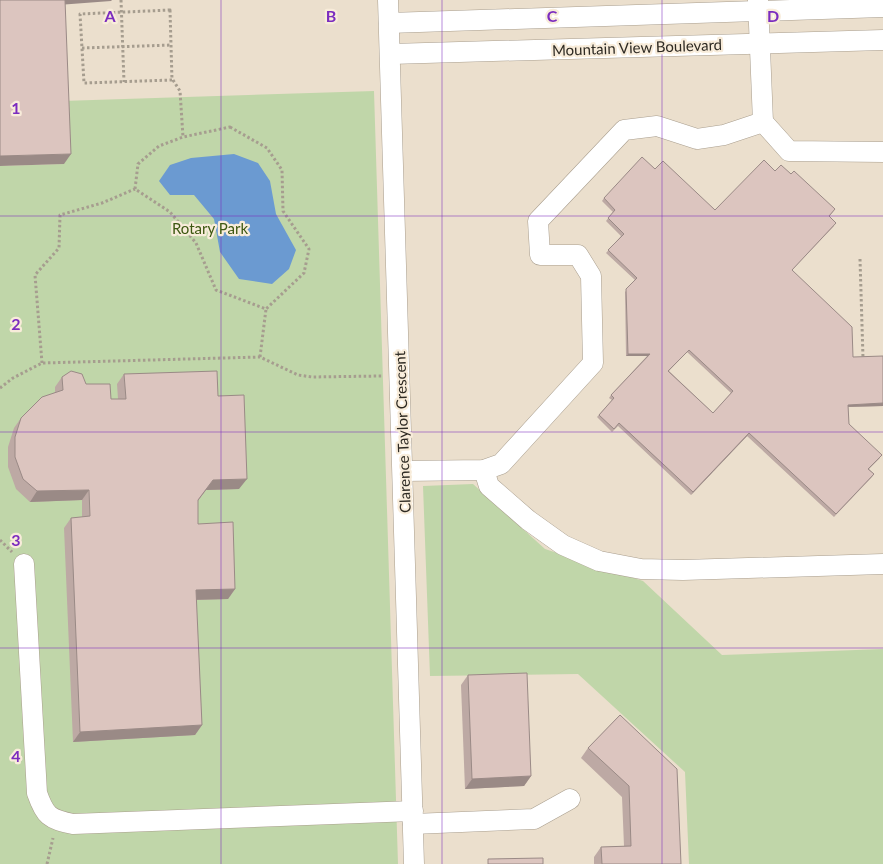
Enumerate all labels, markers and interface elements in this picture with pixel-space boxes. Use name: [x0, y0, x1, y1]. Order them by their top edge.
text: A: [103, 6, 116, 25]
text: B: [326, 6, 336, 25]
text: C: [547, 6, 558, 25]
text: D: [767, 6, 779, 25]
street label: Mountain View Boulevard: [552, 35, 722, 59]
text: 1: [11, 98, 21, 117]
park label: Rotary Park: [172, 219, 248, 237]
text: 2: [11, 314, 21, 333]
street label: Clarence Taylor Crescent: [390, 350, 414, 513]
text: 3: [11, 530, 21, 549]
text: 4: [11, 746, 21, 765]

